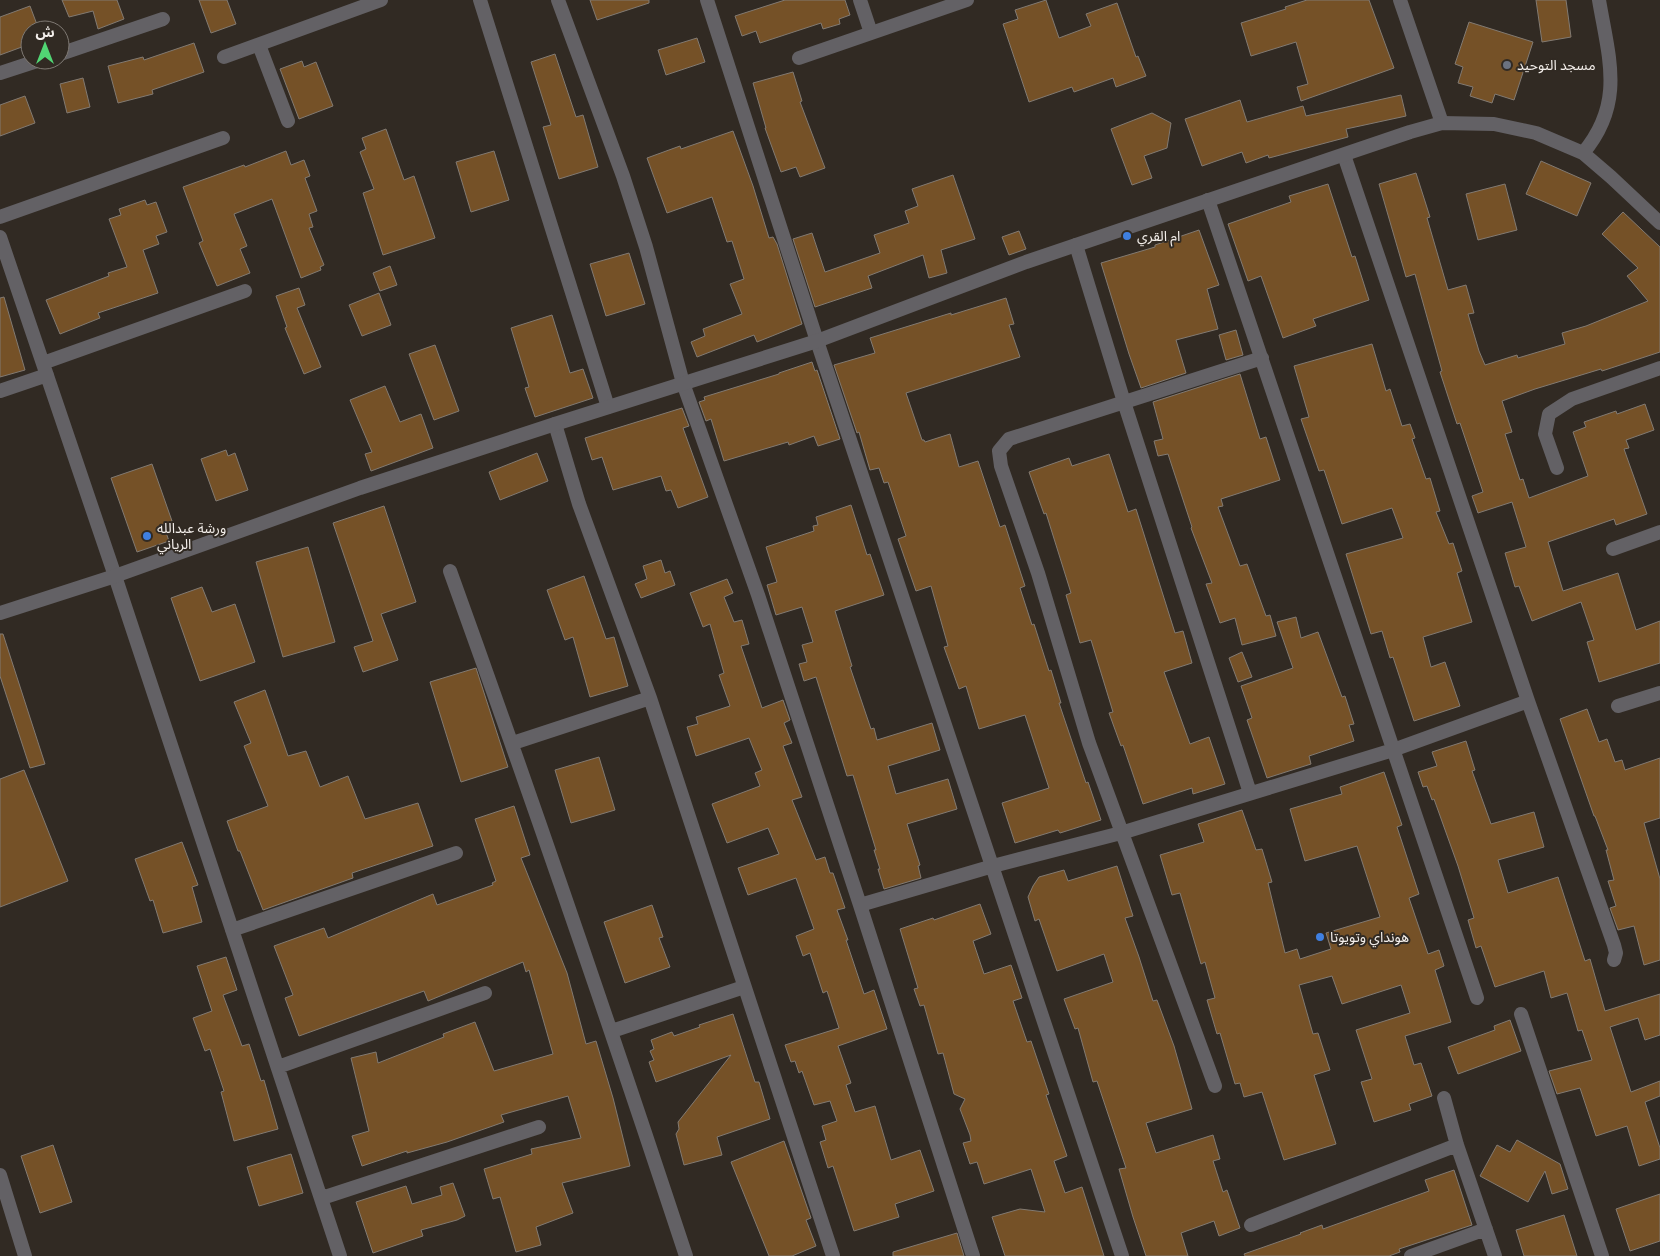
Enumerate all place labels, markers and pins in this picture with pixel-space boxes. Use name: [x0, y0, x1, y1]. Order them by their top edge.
place label: مسجد التوحيد: [1517, 57, 1596, 74]
marker: مسجد التوحيد: [1501, 59, 1513, 71]
place label: ام القري: [1137, 228, 1180, 247]
marker: ام القري: [1121, 230, 1133, 242]
place label: ورشة عبدالله الرياني: [157, 520, 226, 555]
marker: ورشة عبدالله الرياني: [141, 530, 153, 542]
place label: هونداي وتويوتا: [1330, 929, 1409, 948]
marker: هونداي وتويوتا: [1314, 931, 1326, 943]

